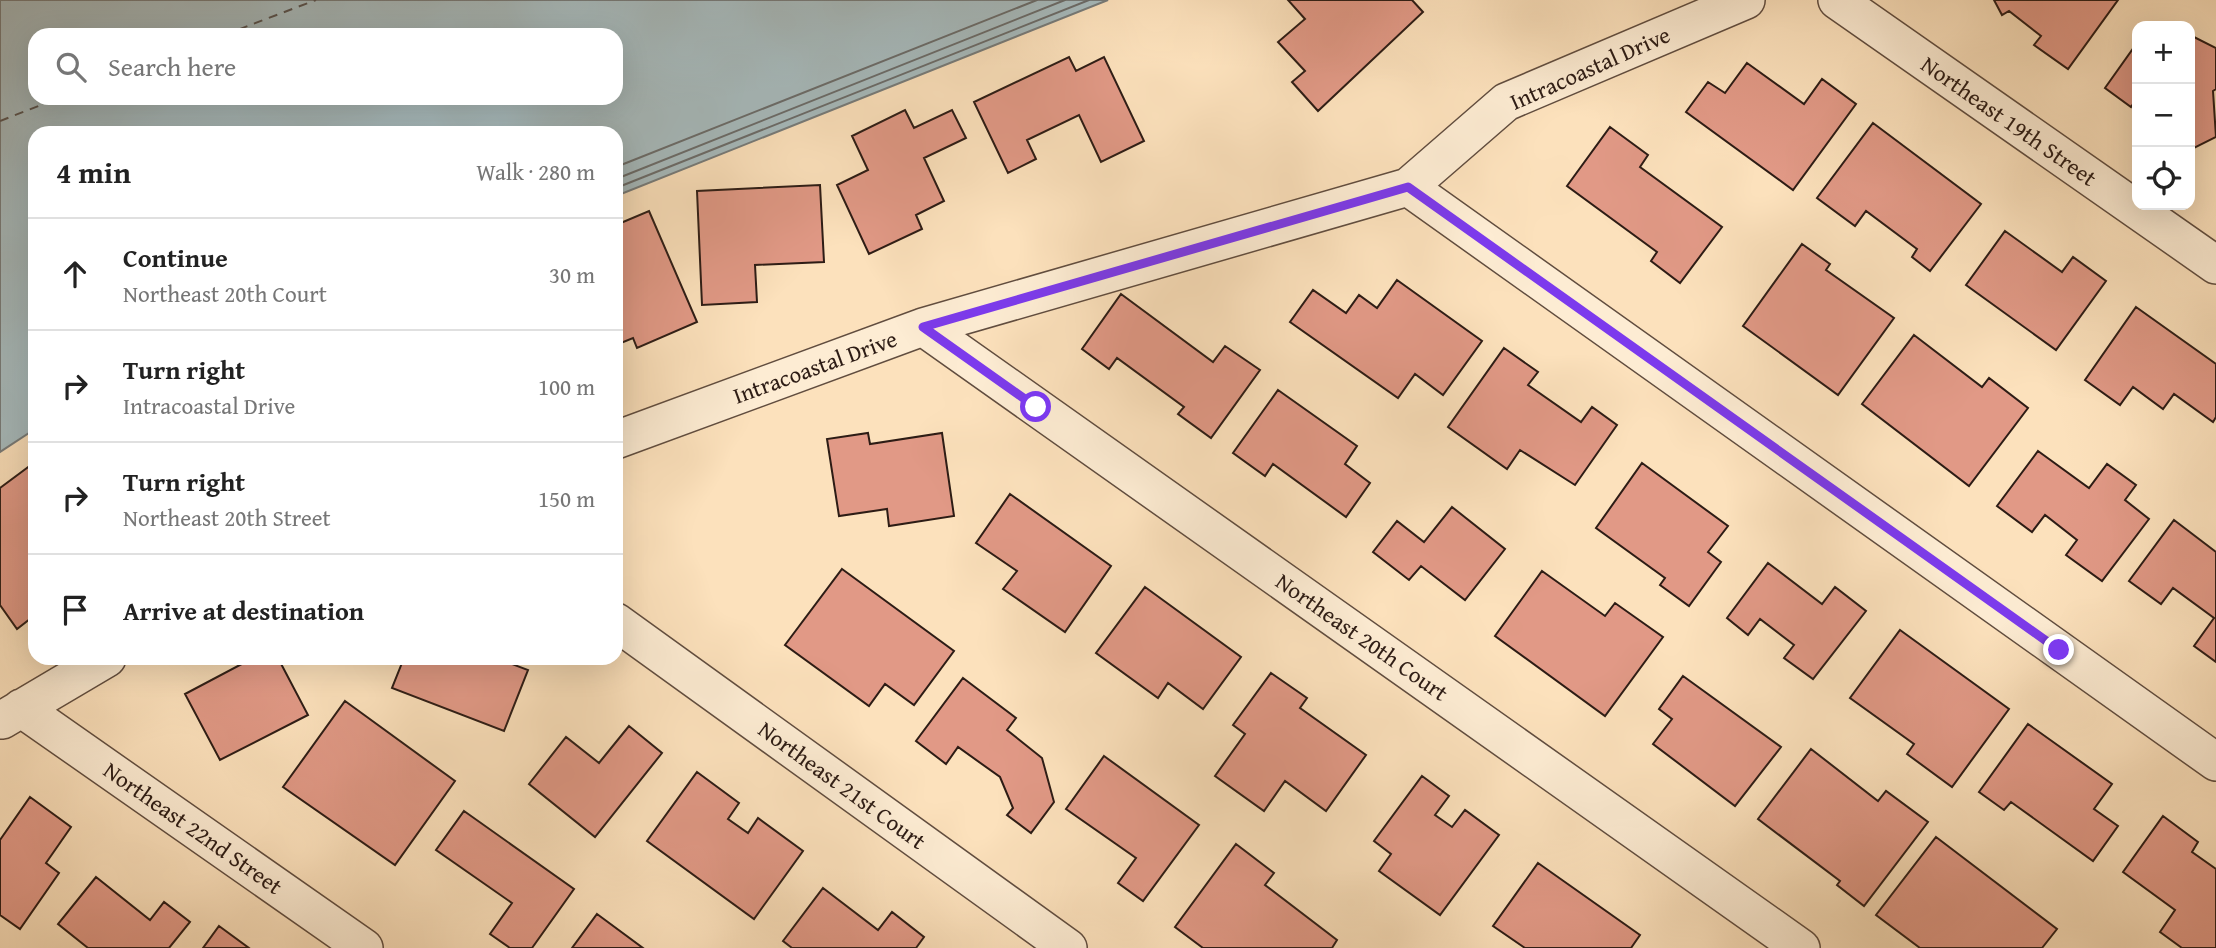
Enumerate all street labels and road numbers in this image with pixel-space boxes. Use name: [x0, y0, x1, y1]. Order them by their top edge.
street label: Intracoastal Drive: [1504, 17, 1675, 118]
street label: Northeast 19th Street: [1915, 48, 2104, 194]
street label: Intracoastal Drive: [728, 322, 901, 411]
street label: Northeast 20th Court: [1269, 565, 1455, 709]
street label: Northeast 21st Court: [752, 712, 933, 857]
street label: Northeast 22nd Street: [97, 753, 290, 902]

